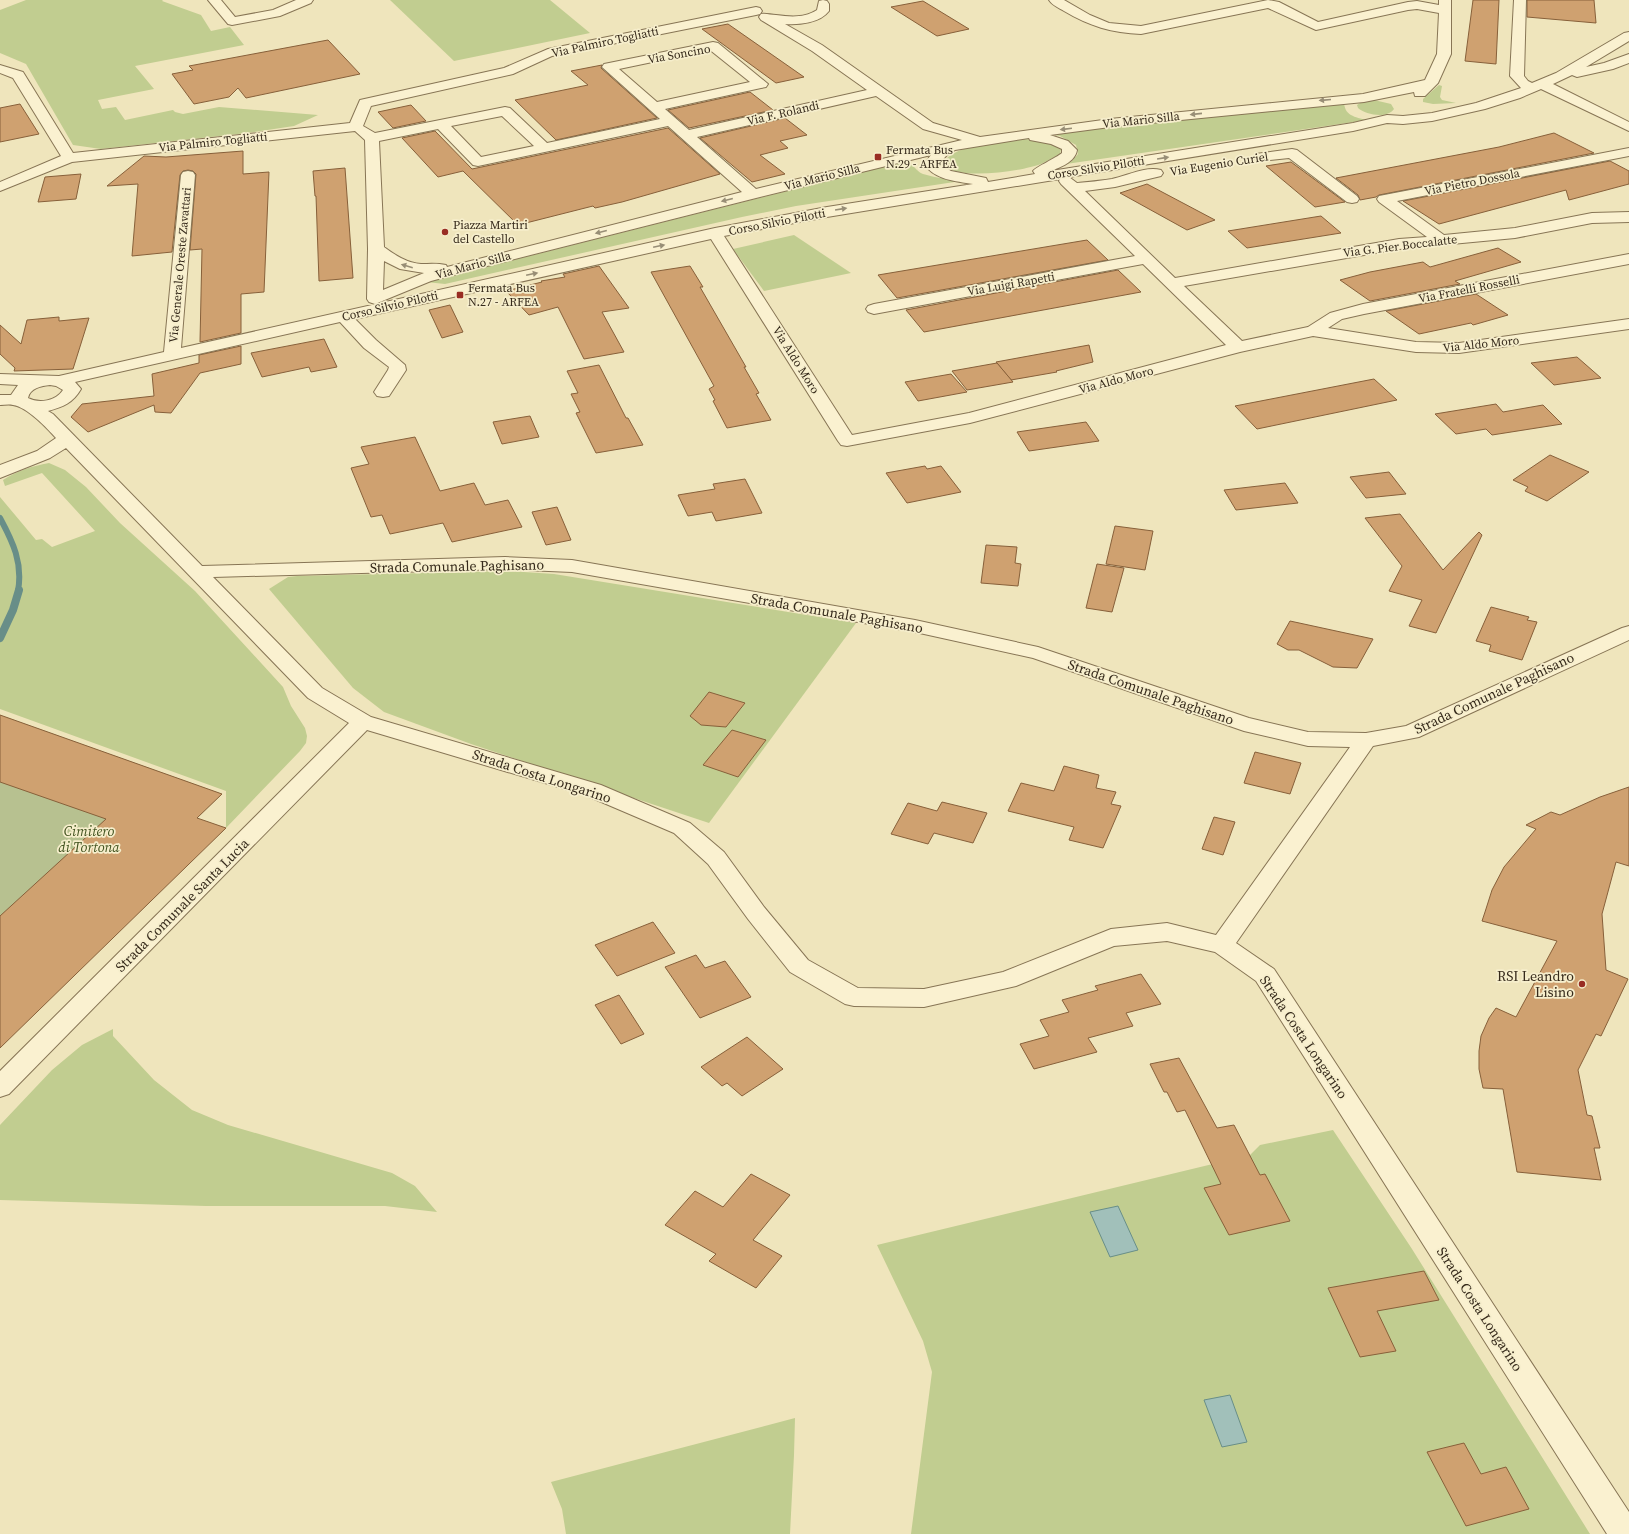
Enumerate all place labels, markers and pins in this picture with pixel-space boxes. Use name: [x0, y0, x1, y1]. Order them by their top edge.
place label: Fermata Bus N.29 - ARFEA: [886, 142, 957, 172]
marker: Fermata Bus N.29 - ARFEA: [873, 152, 883, 162]
place label: Piazza Martiri del Castello: [453, 217, 528, 247]
marker: Piazza Martiri del Castello: [440, 227, 450, 237]
place label: Fermata Bus N.27 - ARFEA: [468, 280, 539, 310]
marker: Fermata Bus N.27 - ARFEA: [455, 290, 465, 300]
place label: RSI Leandro Lisino: [1497, 966, 1574, 1002]
marker: RSI Leandro Lisino: [1577, 979, 1587, 989]

